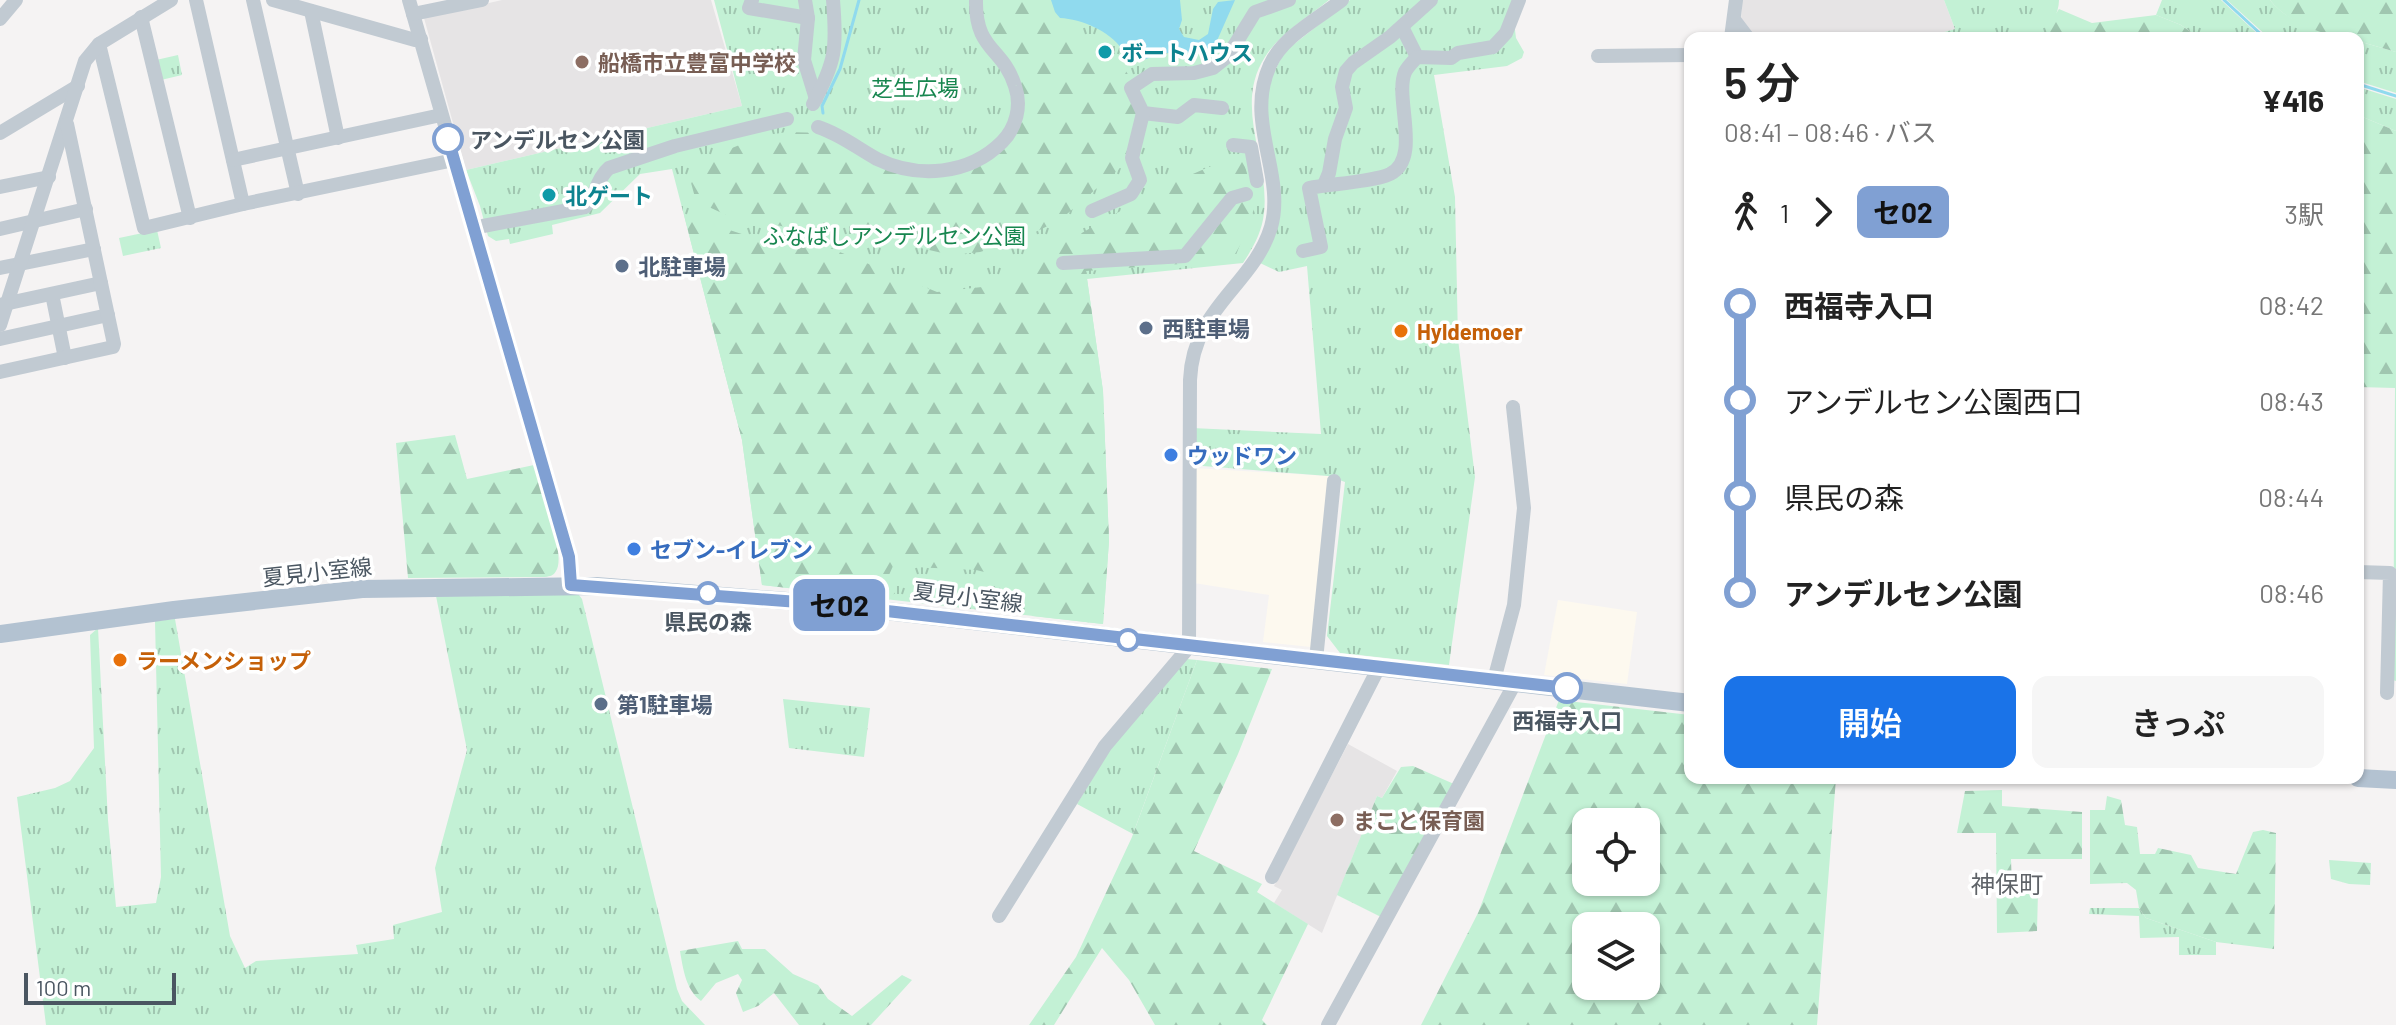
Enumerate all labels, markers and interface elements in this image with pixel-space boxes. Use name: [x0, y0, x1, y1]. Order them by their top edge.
place label: ボートハウス: [1121, 39, 1253, 65]
marker: ボートハウス: [1096, 43, 1114, 61]
place label: 船橋市立豊富中学校: [598, 49, 796, 75]
marker: 船橋市立豊富中学校: [573, 53, 591, 71]
text: 5 分: [1724, 55, 1800, 108]
park label: 芝生広場: [871, 74, 959, 100]
text: ¥416: [2261, 82, 2324, 118]
text: 08:41 – 08:46 · バス: [1724, 116, 1937, 147]
marker: アンデルセン公園: [433, 124, 463, 154]
place label: アンデルセン公園: [470, 126, 645, 152]
place label: 北ゲート: [565, 182, 653, 208]
marker: 北ゲート: [540, 186, 558, 204]
icon: walk: [1724, 190, 1768, 234]
icon: forward: [1801, 190, 1845, 234]
text: セ02: [1873, 195, 1933, 229]
text: 1: [1780, 197, 1789, 228]
text: 3駅: [2285, 198, 2324, 229]
park label: ふなばしアンデルセン公園: [762, 222, 1026, 248]
place label: 北駐車場: [638, 253, 726, 279]
marker: 北駐車場: [613, 257, 631, 275]
text: 西福寺入口: [1784, 287, 1934, 323]
text: 08:42: [2259, 289, 2324, 320]
place label: 西駐車場: [1162, 315, 1250, 341]
place label: Hyldemoer: [1417, 318, 1523, 344]
marker: 西駐車場: [1137, 319, 1155, 337]
marker: Hyldemoer: [1392, 322, 1410, 340]
text: アンデルセン公園西口: [1784, 383, 2083, 419]
text: 08:43: [2259, 385, 2324, 416]
place label: ウッドワン: [1187, 442, 1297, 468]
marker: ウッドワン: [1162, 446, 1180, 464]
text: 県民の森: [1784, 479, 1904, 515]
text: 08:44: [2258, 481, 2324, 512]
place label: セブン-イレブン: [650, 536, 813, 562]
marker: セブン-イレブン: [625, 540, 643, 558]
street label: 夏見小室線: [261, 552, 373, 590]
text: アンデルセン公園: [1784, 575, 2023, 611]
street label: 夏見小室線: [912, 576, 1024, 616]
text: 08:46: [2259, 577, 2324, 608]
line badge: セ02: [793, 579, 885, 631]
marker: 県民の森: [697, 582, 719, 604]
text: セ02: [809, 588, 869, 622]
place label: 県民の森: [664, 608, 752, 634]
unlabelled marker: [1117, 629, 1139, 651]
place label: ラーメンショップ: [136, 647, 311, 673]
marker: ラーメンショップ: [111, 651, 129, 669]
marker: 西福寺入口: [1552, 673, 1582, 703]
button: 開始: [1724, 676, 2016, 768]
button: きっぷ: [2032, 676, 2324, 768]
place label: 第1駐車場: [617, 691, 713, 717]
marker: 第1駐車場: [592, 695, 610, 713]
place label: 西福寺入口: [1512, 707, 1622, 733]
place label: まこと保育園: [1353, 807, 1485, 833]
map controls: [1572, 808, 1660, 1000]
button: locate: [1572, 808, 1660, 896]
marker: まこと保育園: [1328, 811, 1346, 829]
district label: 神保町: [1971, 869, 2043, 898]
button: layers: [1572, 912, 1660, 1000]
scale bar: [24, 969, 176, 1005]
text: 100 m: [36, 974, 91, 1000]

